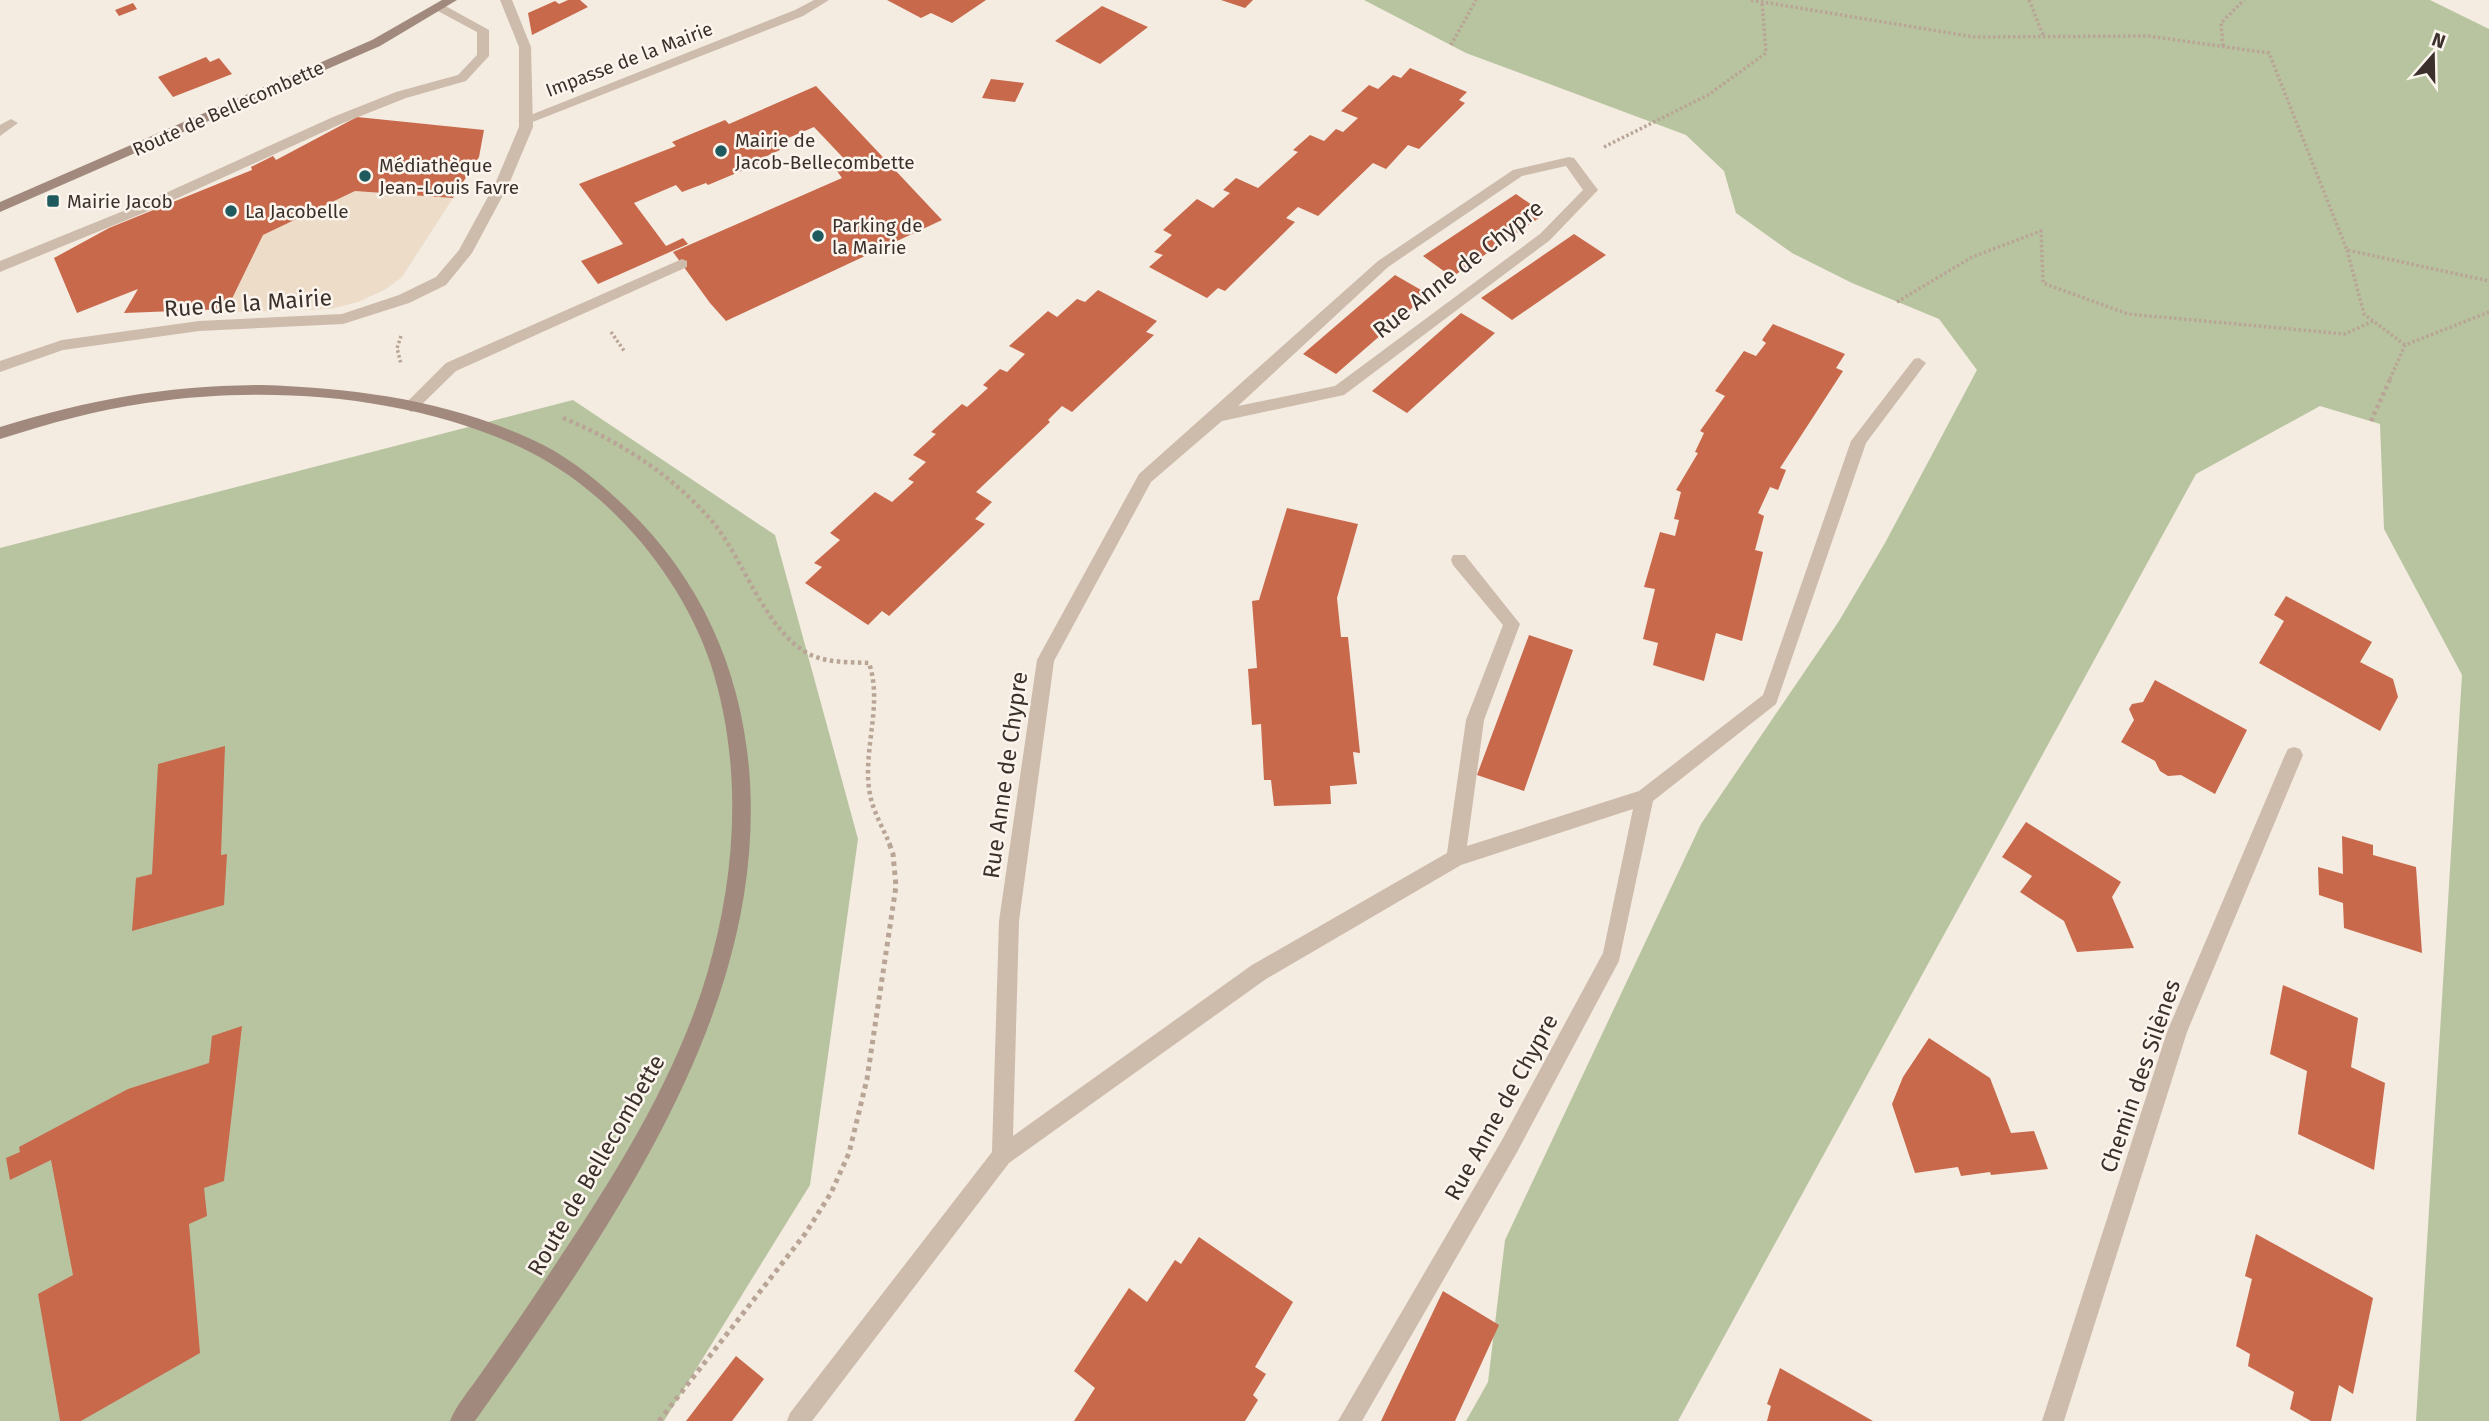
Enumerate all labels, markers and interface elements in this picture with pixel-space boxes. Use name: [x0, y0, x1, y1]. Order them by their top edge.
street label: Impasse de la Mairie: [542, 17, 716, 102]
north arrow: [2398, 21, 2468, 91]
text: N: [2429, 28, 2449, 53]
street label: Route de Bellecombette: [129, 56, 327, 161]
place label: Mairie de Jacob-Bellecombette: [735, 129, 915, 174]
marker: Mairie de Jacob-Bellecombette: [713, 143, 729, 159]
place label: Médiathèque Jean-Louis Favre: [379, 154, 519, 199]
marker: Médiathèque Jean-Louis Favre: [357, 168, 373, 184]
place label: Mairie Jacob: [67, 190, 173, 213]
marker: Mairie Jacob: [45, 193, 61, 209]
street label: Rue Anne de Chypre: [1367, 194, 1549, 344]
place label: La Jacobelle: [245, 200, 349, 223]
marker: La Jacobelle: [223, 203, 239, 219]
place label: Parking de la Mairie: [832, 214, 923, 259]
marker: Parking de la Mairie: [810, 228, 826, 244]
street label: Rue de la Mairie: [163, 283, 333, 323]
street label: Rue Anne de Chypre: [977, 670, 1033, 880]
street label: Chemin des Silènes: [2094, 976, 2186, 1176]
street label: Rue Anne de Chypre: [1438, 1009, 1564, 1205]
street label: Route de Bellecombette: [521, 1050, 671, 1280]

